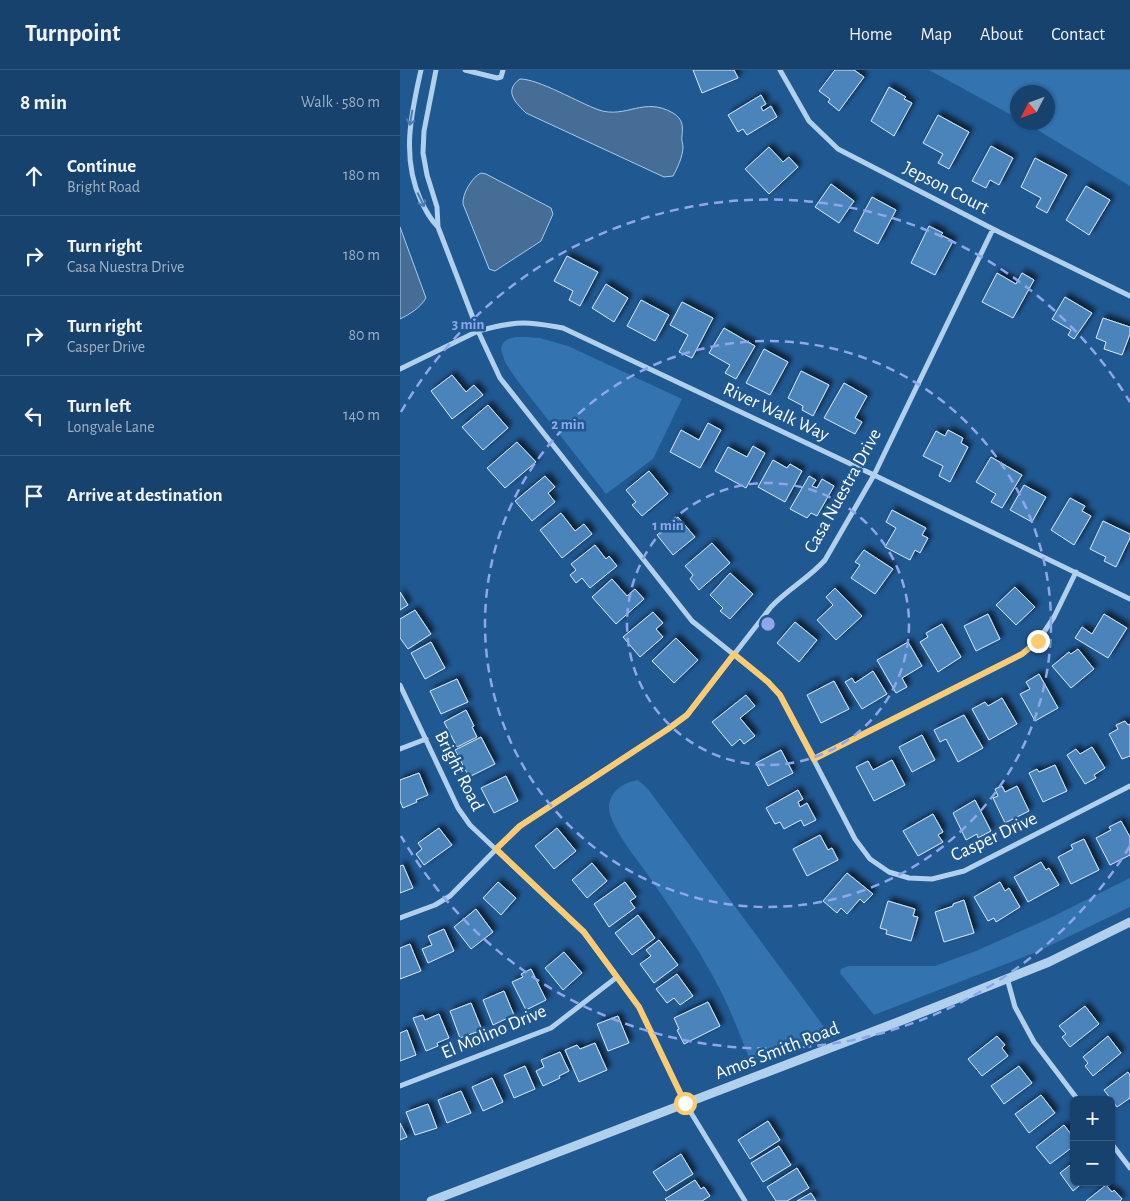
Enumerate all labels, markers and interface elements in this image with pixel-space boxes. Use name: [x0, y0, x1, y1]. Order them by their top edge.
text: Turnpoint: [25, 22, 120, 46]
text: Home: [849, 26, 892, 44]
text: Map: [920, 26, 952, 44]
text: About: [980, 26, 1023, 44]
text: Contact: [1051, 26, 1105, 44]
north arrow: [1010, 85, 1055, 130]
text: 8 min: [20, 92, 67, 113]
text: Walk · 580 m: [301, 94, 380, 110]
one-way arrow: [405, 109, 415, 125]
text: Continue: [67, 157, 136, 176]
street label: Jepson Court: [900, 158, 992, 218]
icon: ahead: [20, 162, 48, 190]
text: 180 m: [343, 167, 380, 183]
text: Bright Road: [67, 179, 140, 195]
one-way arrow: [417, 192, 426, 207]
text: Turn right: [67, 237, 142, 256]
icon: right: [20, 242, 48, 270]
text: 180 m: [343, 247, 380, 263]
text: Casa Nuestra Drive: [67, 259, 184, 275]
text: Turn right: [67, 317, 142, 336]
text: 3 min: [452, 317, 484, 332]
icon: right: [20, 322, 48, 350]
text: 80 m: [349, 327, 380, 343]
text: Casper Drive: [67, 339, 145, 355]
street label: River Walk Way: [720, 379, 832, 445]
text: Turn left: [67, 397, 131, 416]
icon: left: [20, 402, 48, 430]
text: 140 m: [343, 407, 380, 423]
text: 2 min: [551, 417, 585, 432]
text: Longvale Lane: [67, 419, 155, 435]
street label: Casa Nuestra Drive: [801, 425, 885, 557]
icon: arrive: [20, 482, 48, 510]
text: Arrive at destination: [67, 486, 223, 505]
text: 1 min: [652, 518, 684, 533]
centre of rings: [759, 615, 777, 633]
route end: [1027, 630, 1050, 653]
street label: Bright Road: [431, 728, 487, 814]
street label: Casper Drive: [948, 809, 1040, 865]
street label: El Molino Drive: [439, 1001, 549, 1063]
street label: Amos Smith Road: [712, 1019, 842, 1083]
route start: [674, 1092, 697, 1115]
map controls: [1070, 1096, 1115, 1186]
button: +: [1070, 1096, 1115, 1141]
button: −: [1070, 1141, 1115, 1186]

